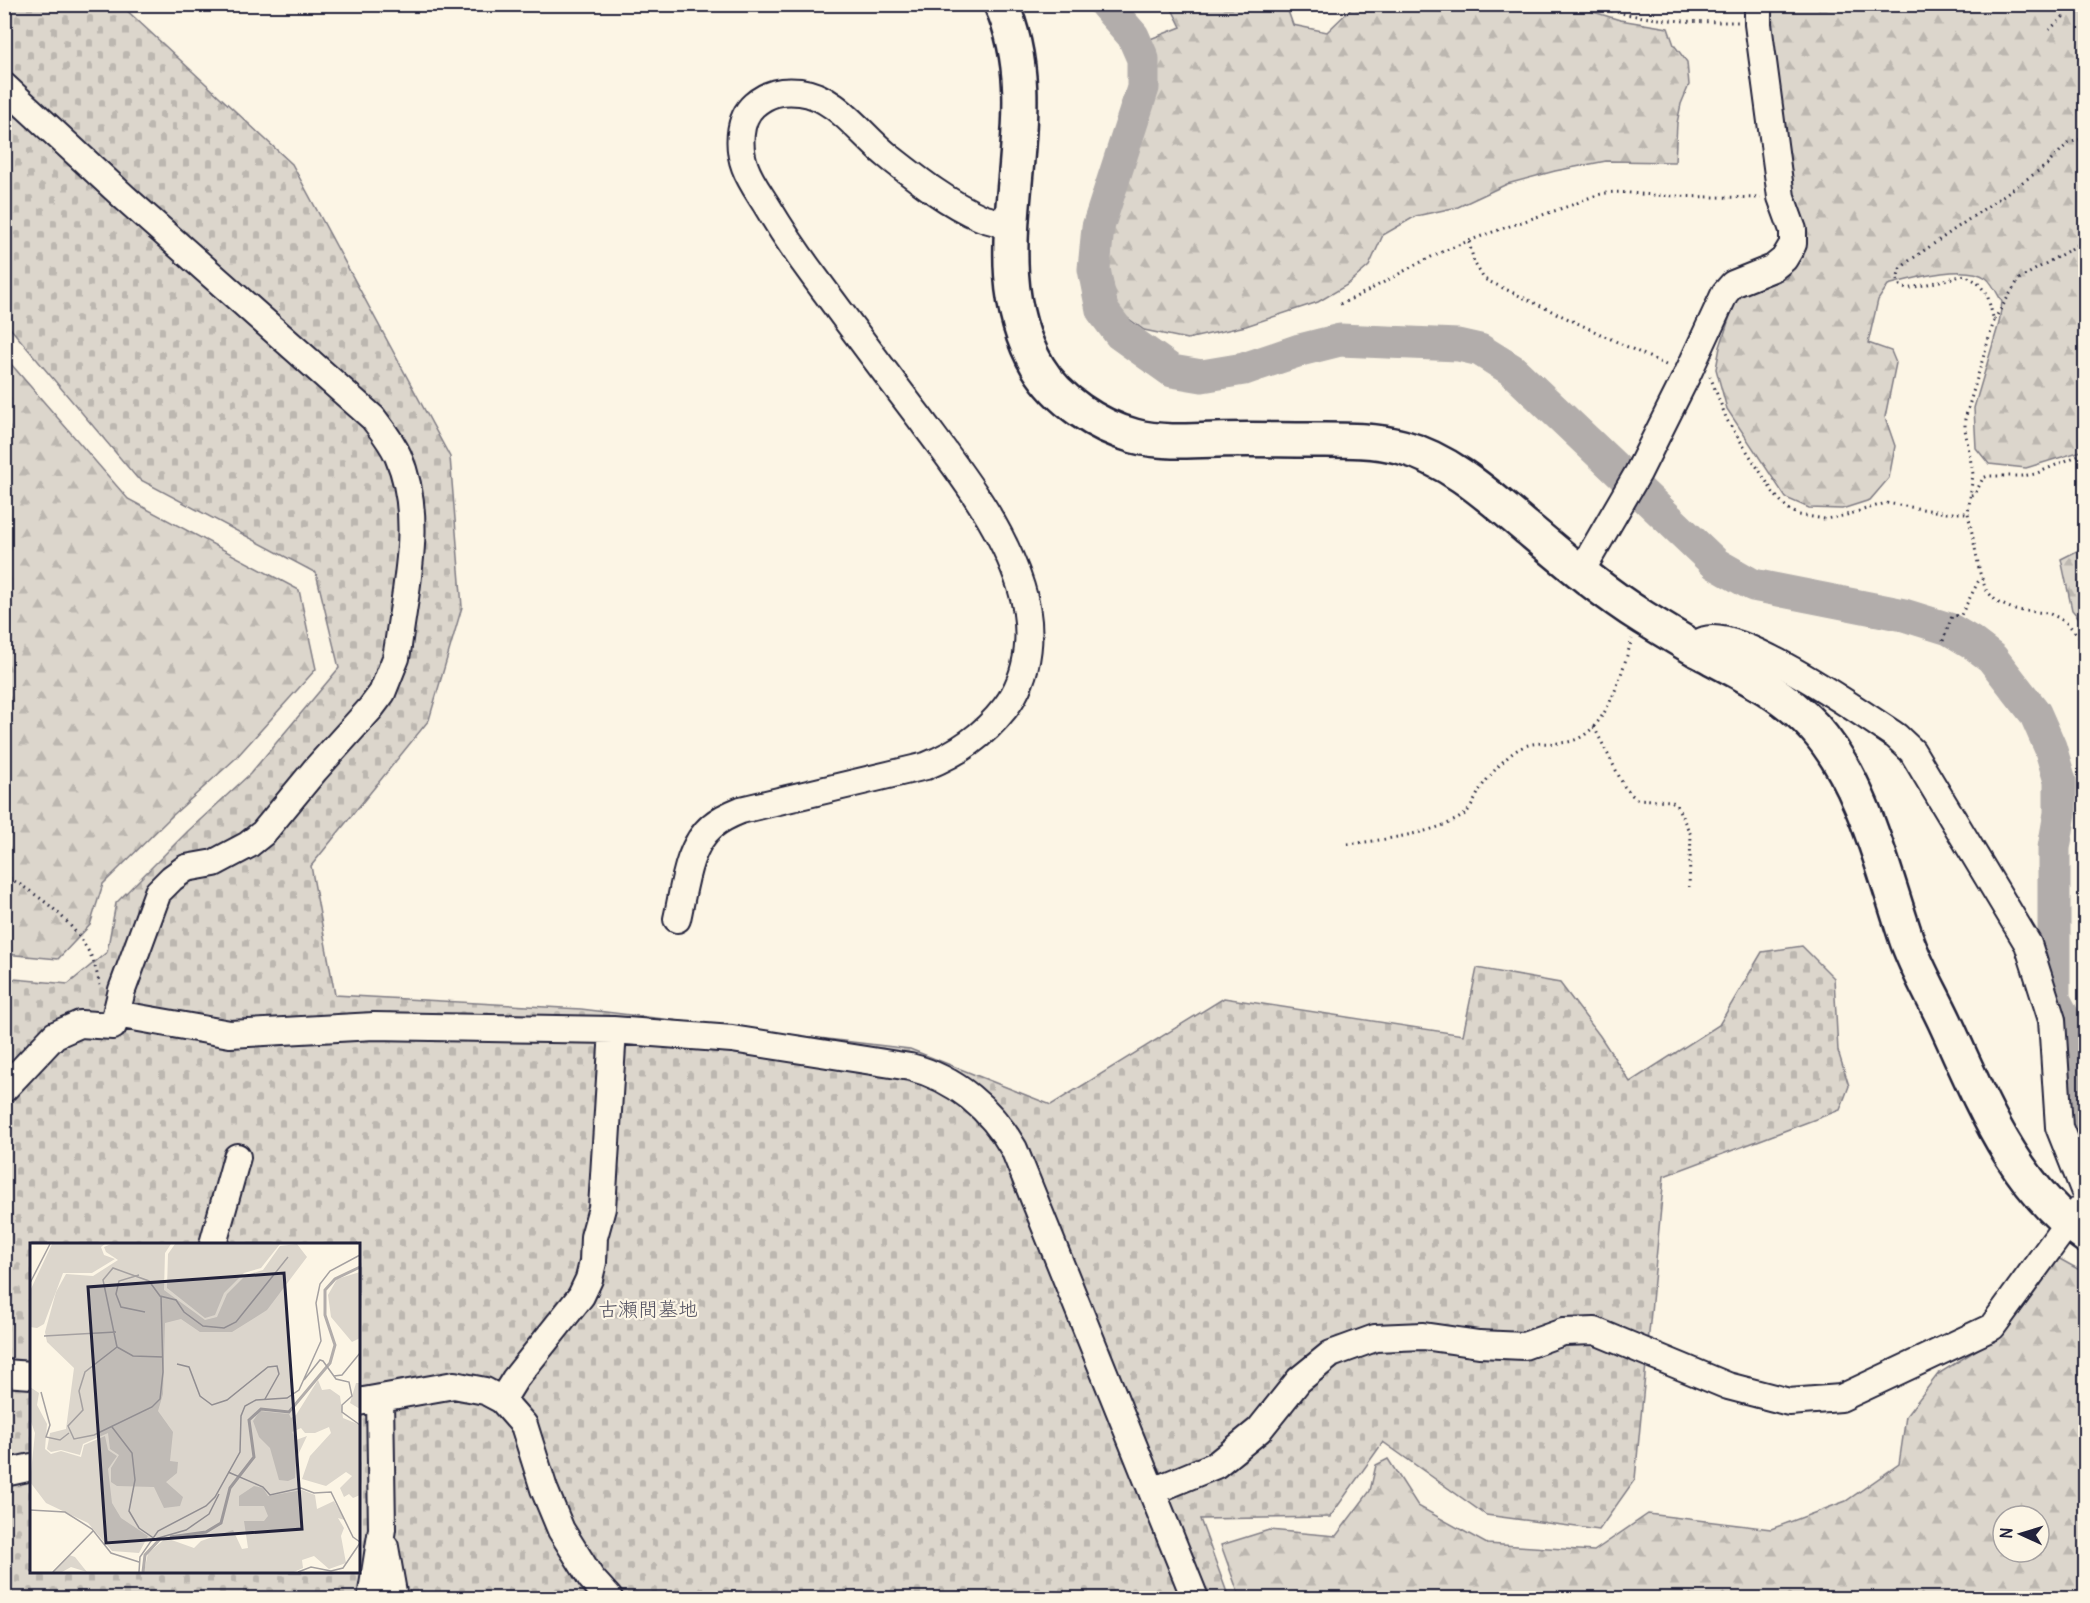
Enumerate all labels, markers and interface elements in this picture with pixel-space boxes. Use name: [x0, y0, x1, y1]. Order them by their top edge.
inset map: [30, 1243, 360, 1573]
park label: 古瀬間墓地: [598, 1296, 698, 1321]
north arrow: [1991, 1504, 2051, 1564]
text: N: [1996, 1527, 2016, 1539]

